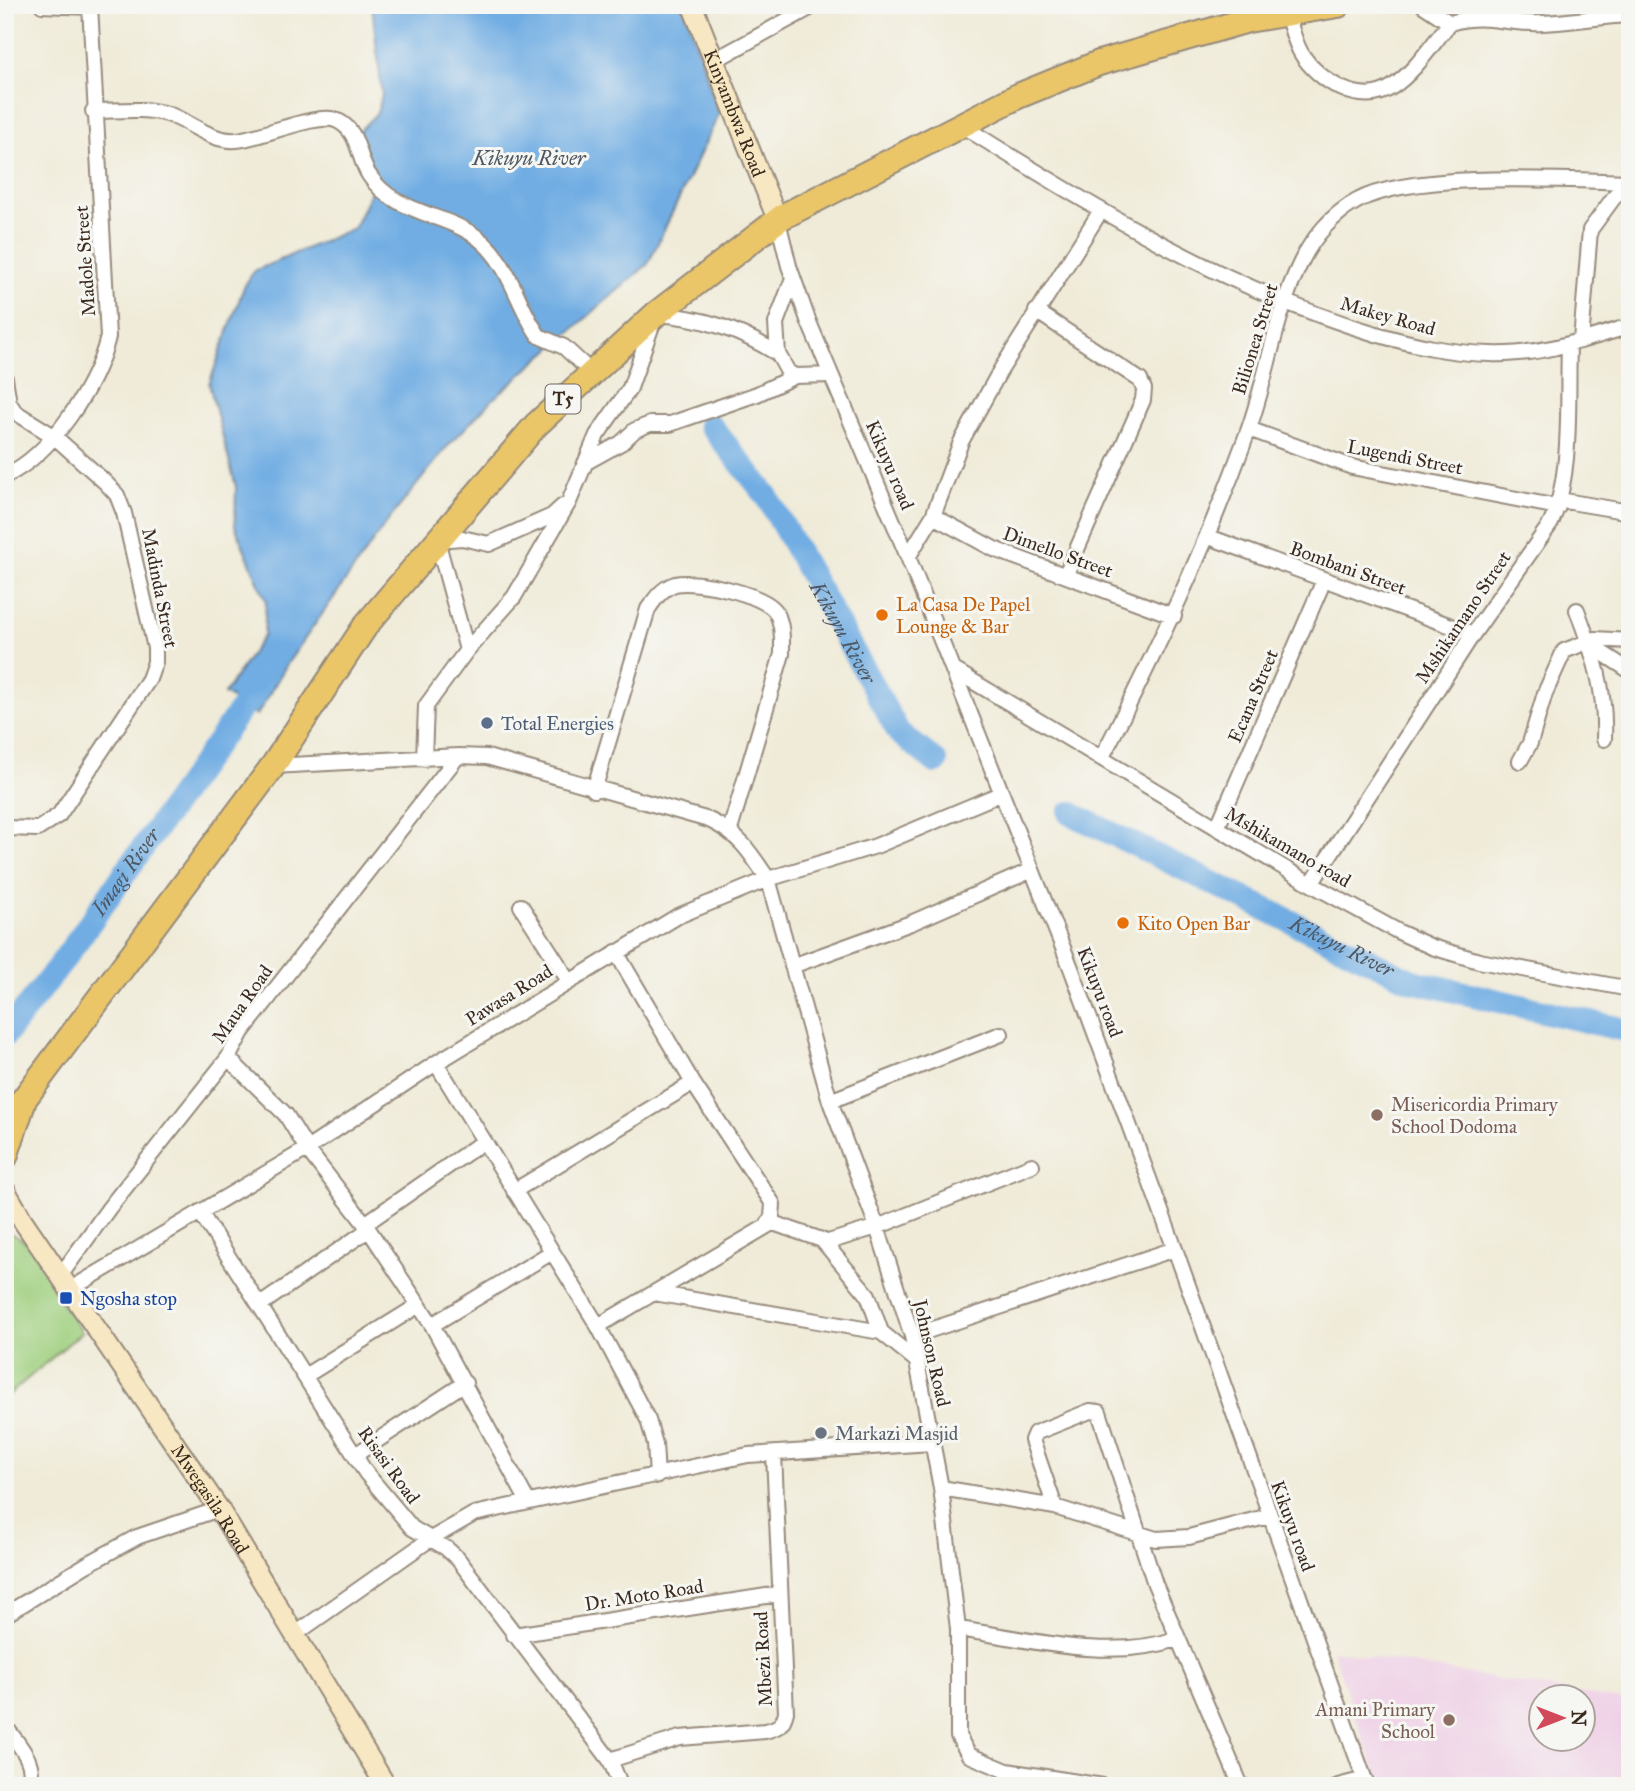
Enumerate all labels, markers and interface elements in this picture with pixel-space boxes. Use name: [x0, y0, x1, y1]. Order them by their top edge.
street label: Kinyambwa Road: [699, 46, 771, 180]
water label: Kikuyu River: [471, 145, 587, 171]
street label: Madole Street: [70, 205, 100, 317]
street label: Bilionea Street: [1227, 280, 1283, 397]
street label: Makey Road: [1338, 291, 1439, 341]
road number: T5: [546, 384, 580, 414]
street label: Kikuyu road: [861, 417, 919, 514]
street label: Lugendi Street: [1345, 435, 1465, 481]
street label: Dimello Street: [1000, 521, 1116, 583]
street label: Madinda Street: [137, 526, 183, 650]
street label: Bombani Street: [1287, 536, 1410, 600]
street label: Mshikamano Street: [1410, 546, 1516, 687]
water label: Kikuyu River: [803, 576, 882, 689]
place label: La Casa De Papel Lounge & Bar: [896, 593, 1031, 639]
marker: La Casa De Papel Lounge & Bar: [874, 607, 890, 623]
street label: Ecana Street: [1223, 646, 1283, 746]
place label: Total Energies: [501, 712, 614, 736]
marker: Total Energies: [479, 715, 495, 731]
street label: Mshikamano road: [1221, 802, 1355, 893]
water label: Imagi River: [85, 822, 166, 922]
water label: Kikuyu River: [1285, 910, 1400, 984]
place label: Kito Open Bar: [1137, 912, 1251, 935]
marker: Kito Open Bar: [1115, 915, 1131, 931]
street label: Kikuyu road: [1072, 944, 1128, 1041]
street label: Pawasa Road: [461, 959, 557, 1031]
street label: Maua Road: [207, 960, 278, 1048]
place label: Misericordia Primary School Dodoma: [1391, 1093, 1559, 1138]
marker: Misericordia Primary School Dodoma: [1369, 1107, 1385, 1123]
place label: Ngosha stop: [80, 1287, 177, 1311]
marker: Ngosha stop: [58, 1290, 74, 1306]
street label: Johnson Road: [907, 1295, 956, 1409]
street label: Risasi Road: [353, 1422, 425, 1509]
place label: Markazi Masjid: [835, 1422, 959, 1445]
marker: Markazi Masjid: [813, 1425, 829, 1441]
street label: Mwegasila Road: [167, 1439, 255, 1558]
street label: Kikuyu road: [1266, 1477, 1320, 1575]
street label: Dr. Moto Road: [583, 1574, 705, 1616]
street label: Mbezi Road: [749, 1610, 777, 1707]
north arrow: [1526, 1682, 1596, 1752]
place label: Amani Primary School: [1314, 1698, 1436, 1743]
text: N: [1567, 1710, 1590, 1726]
marker: Amani Primary School: [1441, 1712, 1457, 1728]

